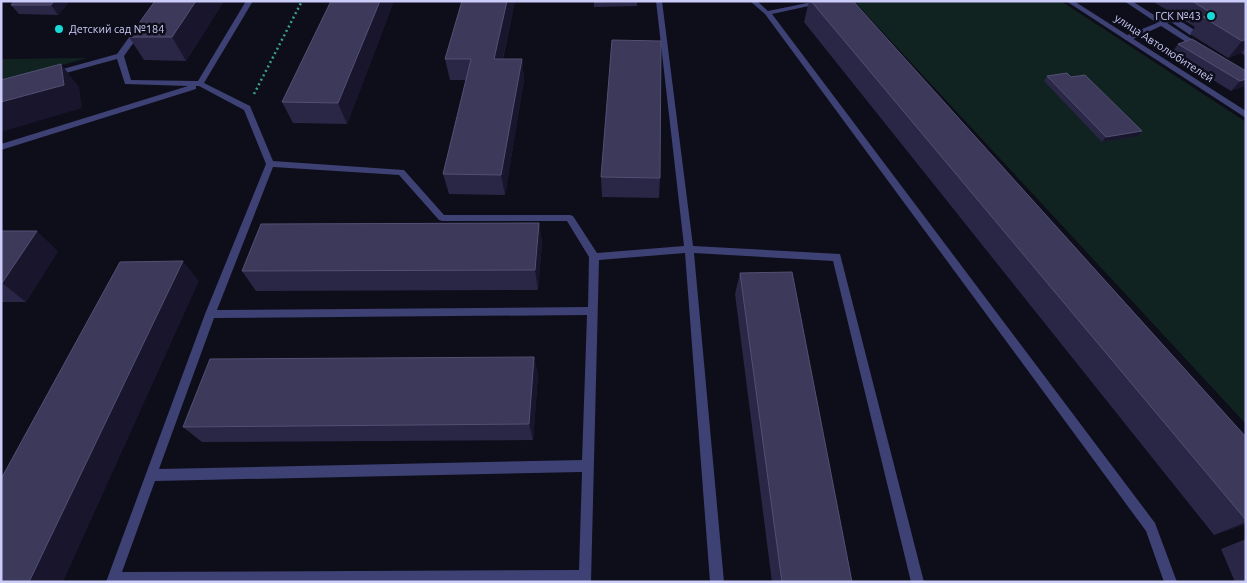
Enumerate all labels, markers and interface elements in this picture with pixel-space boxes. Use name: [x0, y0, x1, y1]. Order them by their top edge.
place label: ГСК №43: [1155, 10, 1201, 22]
marker: ГСК №43: [1205, 10, 1217, 22]
street label: улица Автолюбителей: [1112, 12, 1216, 84]
marker: Детский сад №184: [53, 23, 65, 35]
place label: Детский сад №184: [69, 23, 164, 35]

